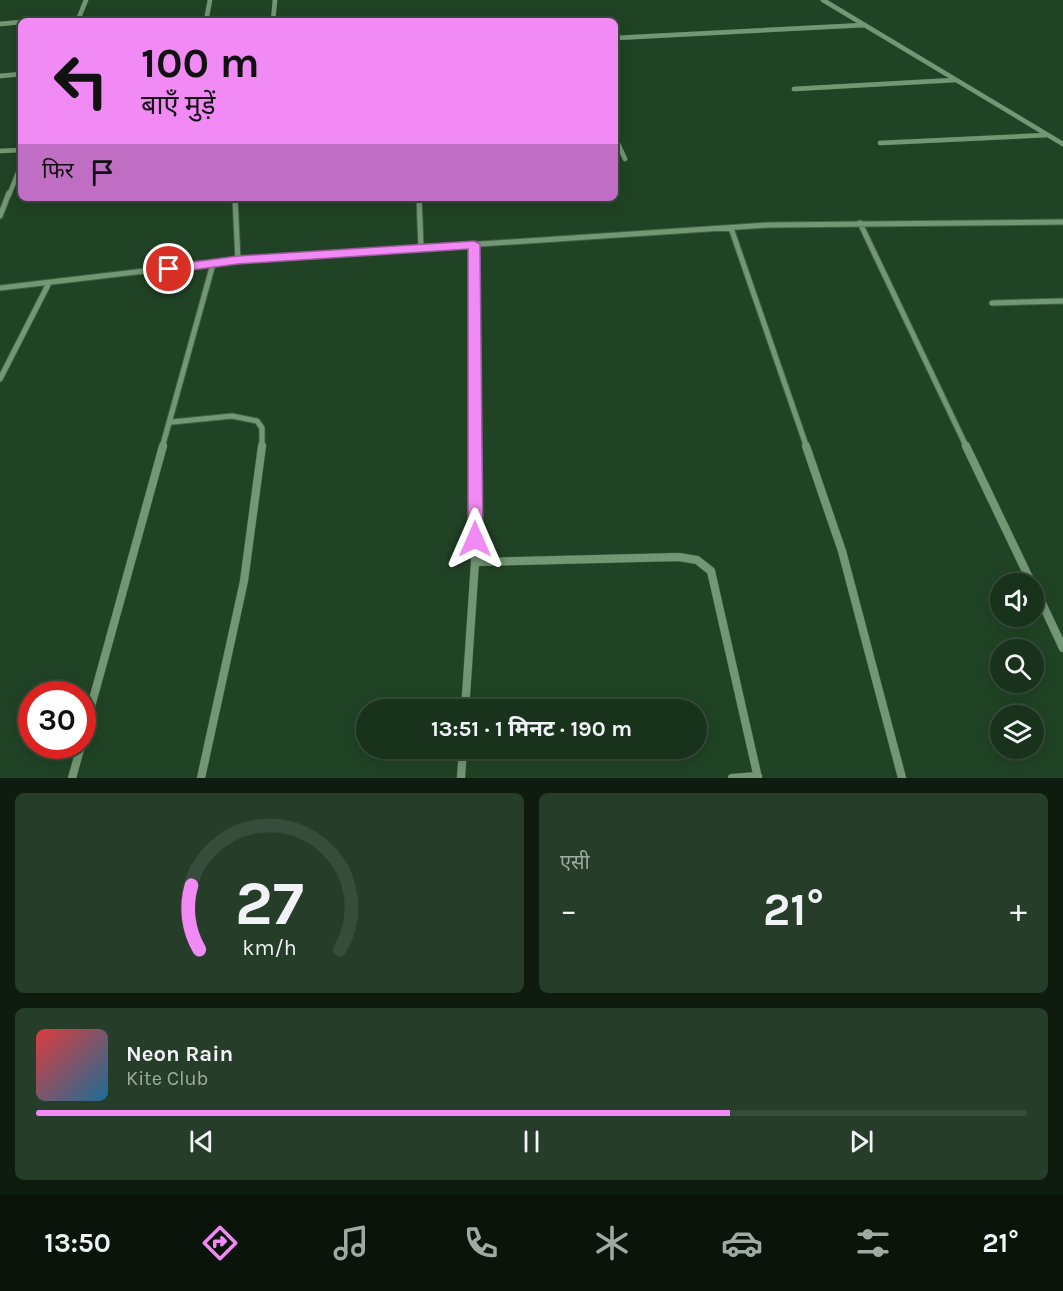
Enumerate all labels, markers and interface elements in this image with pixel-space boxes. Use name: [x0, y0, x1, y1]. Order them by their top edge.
text: 100 m: [141, 38, 260, 88]
icon: left: [42, 42, 120, 120]
text: बाएँ मुड़ें: [141, 89, 215, 121]
icon: arrive: [86, 156, 119, 189]
text: फिर: [42, 158, 74, 184]
pin: [143, 243, 194, 294]
icon: arrive: [152, 252, 185, 285]
position arrow: [443, 507, 507, 571]
map controls: [990, 573, 1044, 759]
button: sound: [990, 573, 1044, 627]
button: search: [990, 639, 1044, 693]
speed limit sign: 30: [18, 681, 96, 759]
button: layers: [990, 705, 1044, 759]
text: 13:51 · 1 मिनट · 190 m: [431, 716, 632, 742]
text: एसी: [560, 851, 590, 874]
text: 27: [235, 867, 304, 940]
text: 21°: [763, 884, 824, 936]
text: −: [560, 891, 577, 929]
text: +: [1010, 891, 1027, 929]
text: km/h: [242, 935, 297, 960]
text: Neon Rain: [126, 1041, 233, 1067]
text: Kite Club: [126, 1067, 208, 1090]
icon: previous: [185, 1125, 218, 1158]
icon: pause: [515, 1125, 548, 1158]
icon: next: [845, 1125, 878, 1158]
icon: directions: [199, 1222, 241, 1264]
icon: music: [330, 1222, 372, 1264]
icon: phone: [460, 1222, 502, 1264]
icon: climate: [591, 1222, 633, 1264]
icon: car: [721, 1222, 763, 1264]
icon: filters: [852, 1222, 894, 1264]
text: 13:50: [44, 1227, 111, 1259]
text: 21°: [982, 1227, 1019, 1259]

